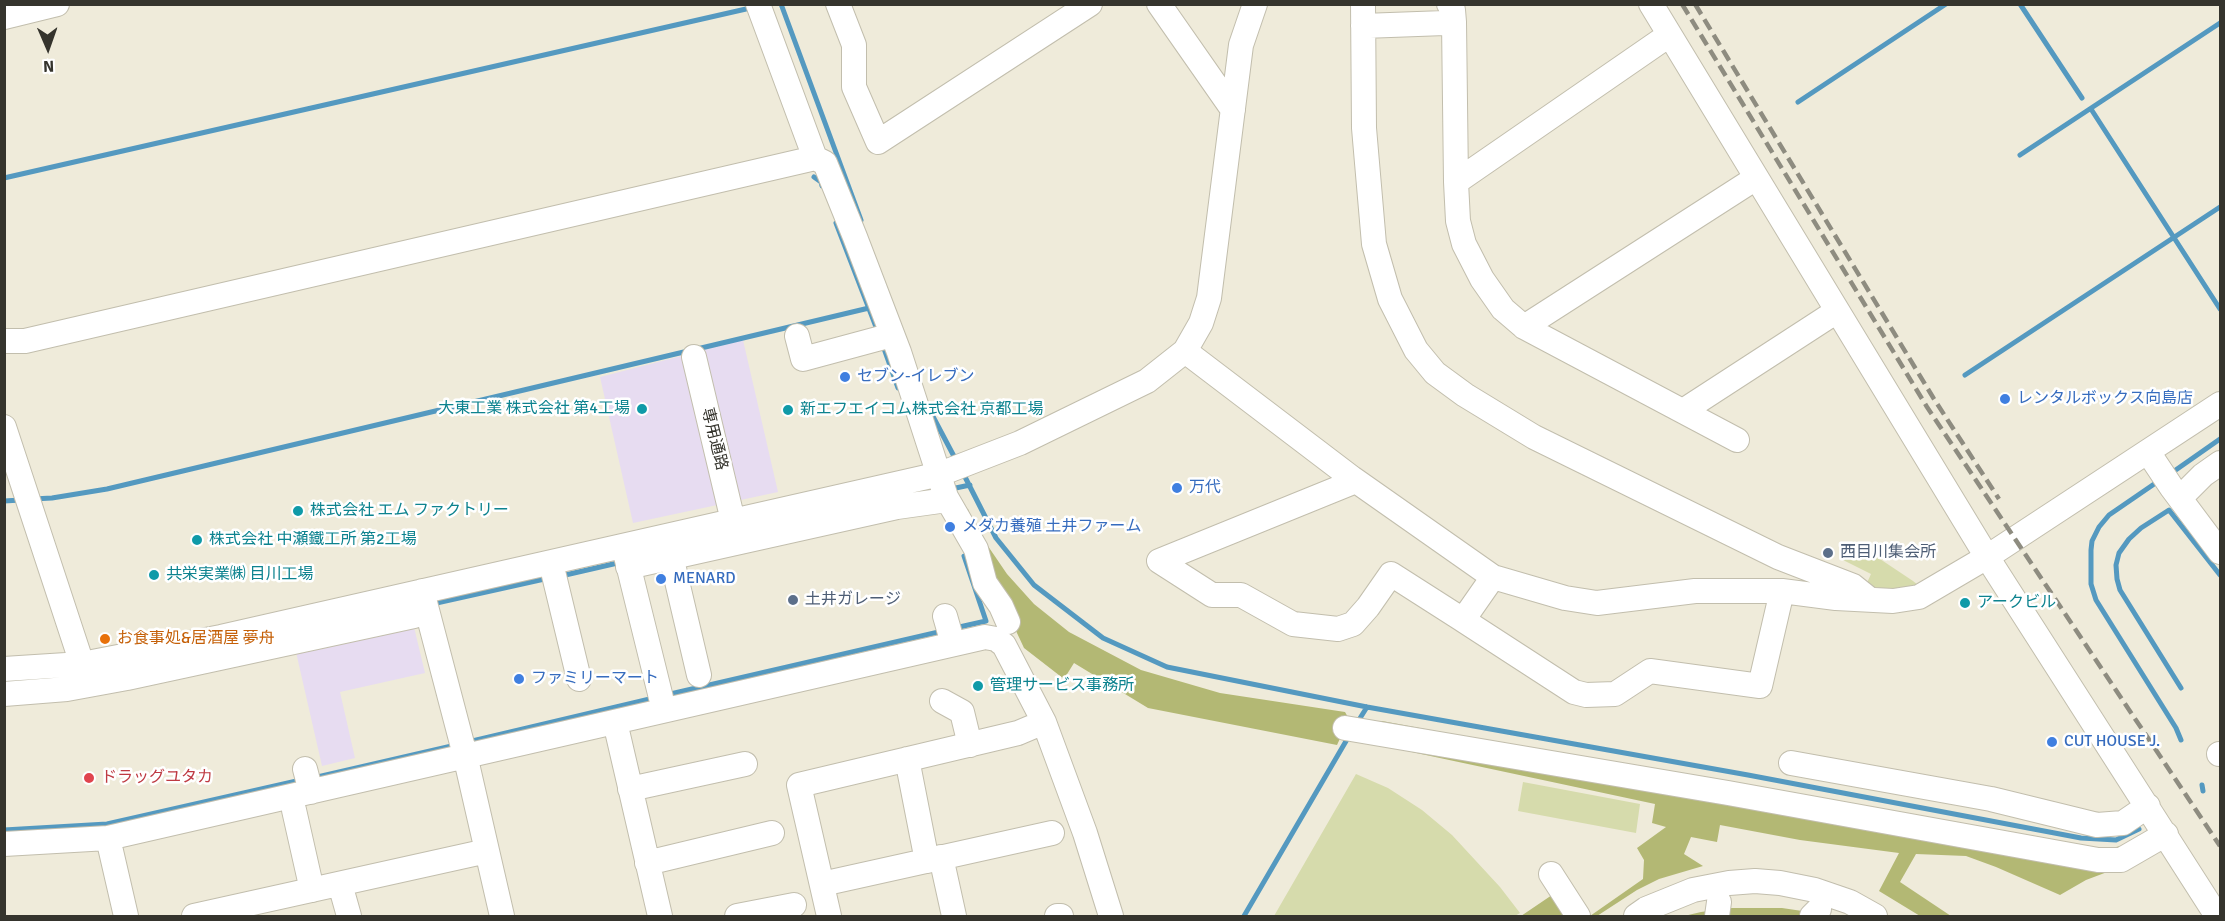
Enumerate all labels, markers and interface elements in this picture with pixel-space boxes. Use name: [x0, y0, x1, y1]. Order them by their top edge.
north arrow: [18, 18, 78, 78]
text: N: [43, 56, 55, 76]
place label: セブン-イレブン: [857, 367, 975, 387]
marker: セブン-イレブン: [838, 370, 852, 384]
place label: レンタルボックス向島店: [2017, 389, 2193, 409]
marker: レンタルボックス向島店: [1998, 392, 2012, 406]
place label: 大東工業 株式会社 第4工場: [438, 399, 630, 419]
place label: 新エフエイコム株式会社 京都工場: [800, 400, 1044, 420]
marker: 大東工業 株式会社 第4工場: [635, 402, 649, 416]
marker: 新エフエイコム株式会社 京都工場: [781, 403, 795, 417]
street label: 専用通路: [697, 406, 731, 472]
place label: 万代: [1189, 478, 1221, 498]
marker: 万代: [1170, 481, 1184, 495]
place label: 株式会社 エム ファクトリー: [310, 501, 509, 521]
marker: 株式会社 エム ファクトリー: [291, 504, 305, 518]
place label: メダカ養殖 土井ファーム: [962, 517, 1142, 537]
marker: メダカ養殖 土井ファーム: [943, 520, 957, 534]
place label: 株式会社 中瀬鐵工所 第2工場: [209, 530, 417, 550]
marker: 株式会社 中瀬鐵工所 第2工場: [190, 533, 204, 547]
place label: 西目川集会所: [1840, 543, 1936, 563]
marker: 西目川集会所: [1821, 546, 1835, 560]
place label: 共栄実業㈱ 目川工場: [166, 565, 314, 585]
marker: 共栄実業㈱ 目川工場: [147, 568, 161, 582]
place label: MENARD: [673, 569, 736, 589]
marker: MENARD: [654, 572, 668, 586]
place label: 土井ガレージ: [805, 590, 901, 610]
marker: 土井ガレージ: [786, 593, 800, 607]
place label: アークビル: [1977, 593, 2056, 613]
marker: アークビル: [1958, 596, 1972, 610]
place label: お食事処&居酒屋 夢舟: [117, 629, 274, 649]
marker: お食事処&居酒屋 夢舟: [98, 632, 112, 646]
place label: ファミリーマート: [531, 669, 659, 689]
marker: ファミリーマート: [512, 672, 526, 686]
place label: 管理サービス事務所: [990, 676, 1134, 696]
marker: 管理サービス事務所: [971, 679, 985, 693]
place label: CUT HOUSE J.: [2064, 732, 2160, 752]
marker: CUT HOUSE J.: [2045, 735, 2059, 749]
place label: ドラッグユタカ: [101, 768, 213, 788]
marker: ドラッグユタカ: [82, 771, 96, 785]

